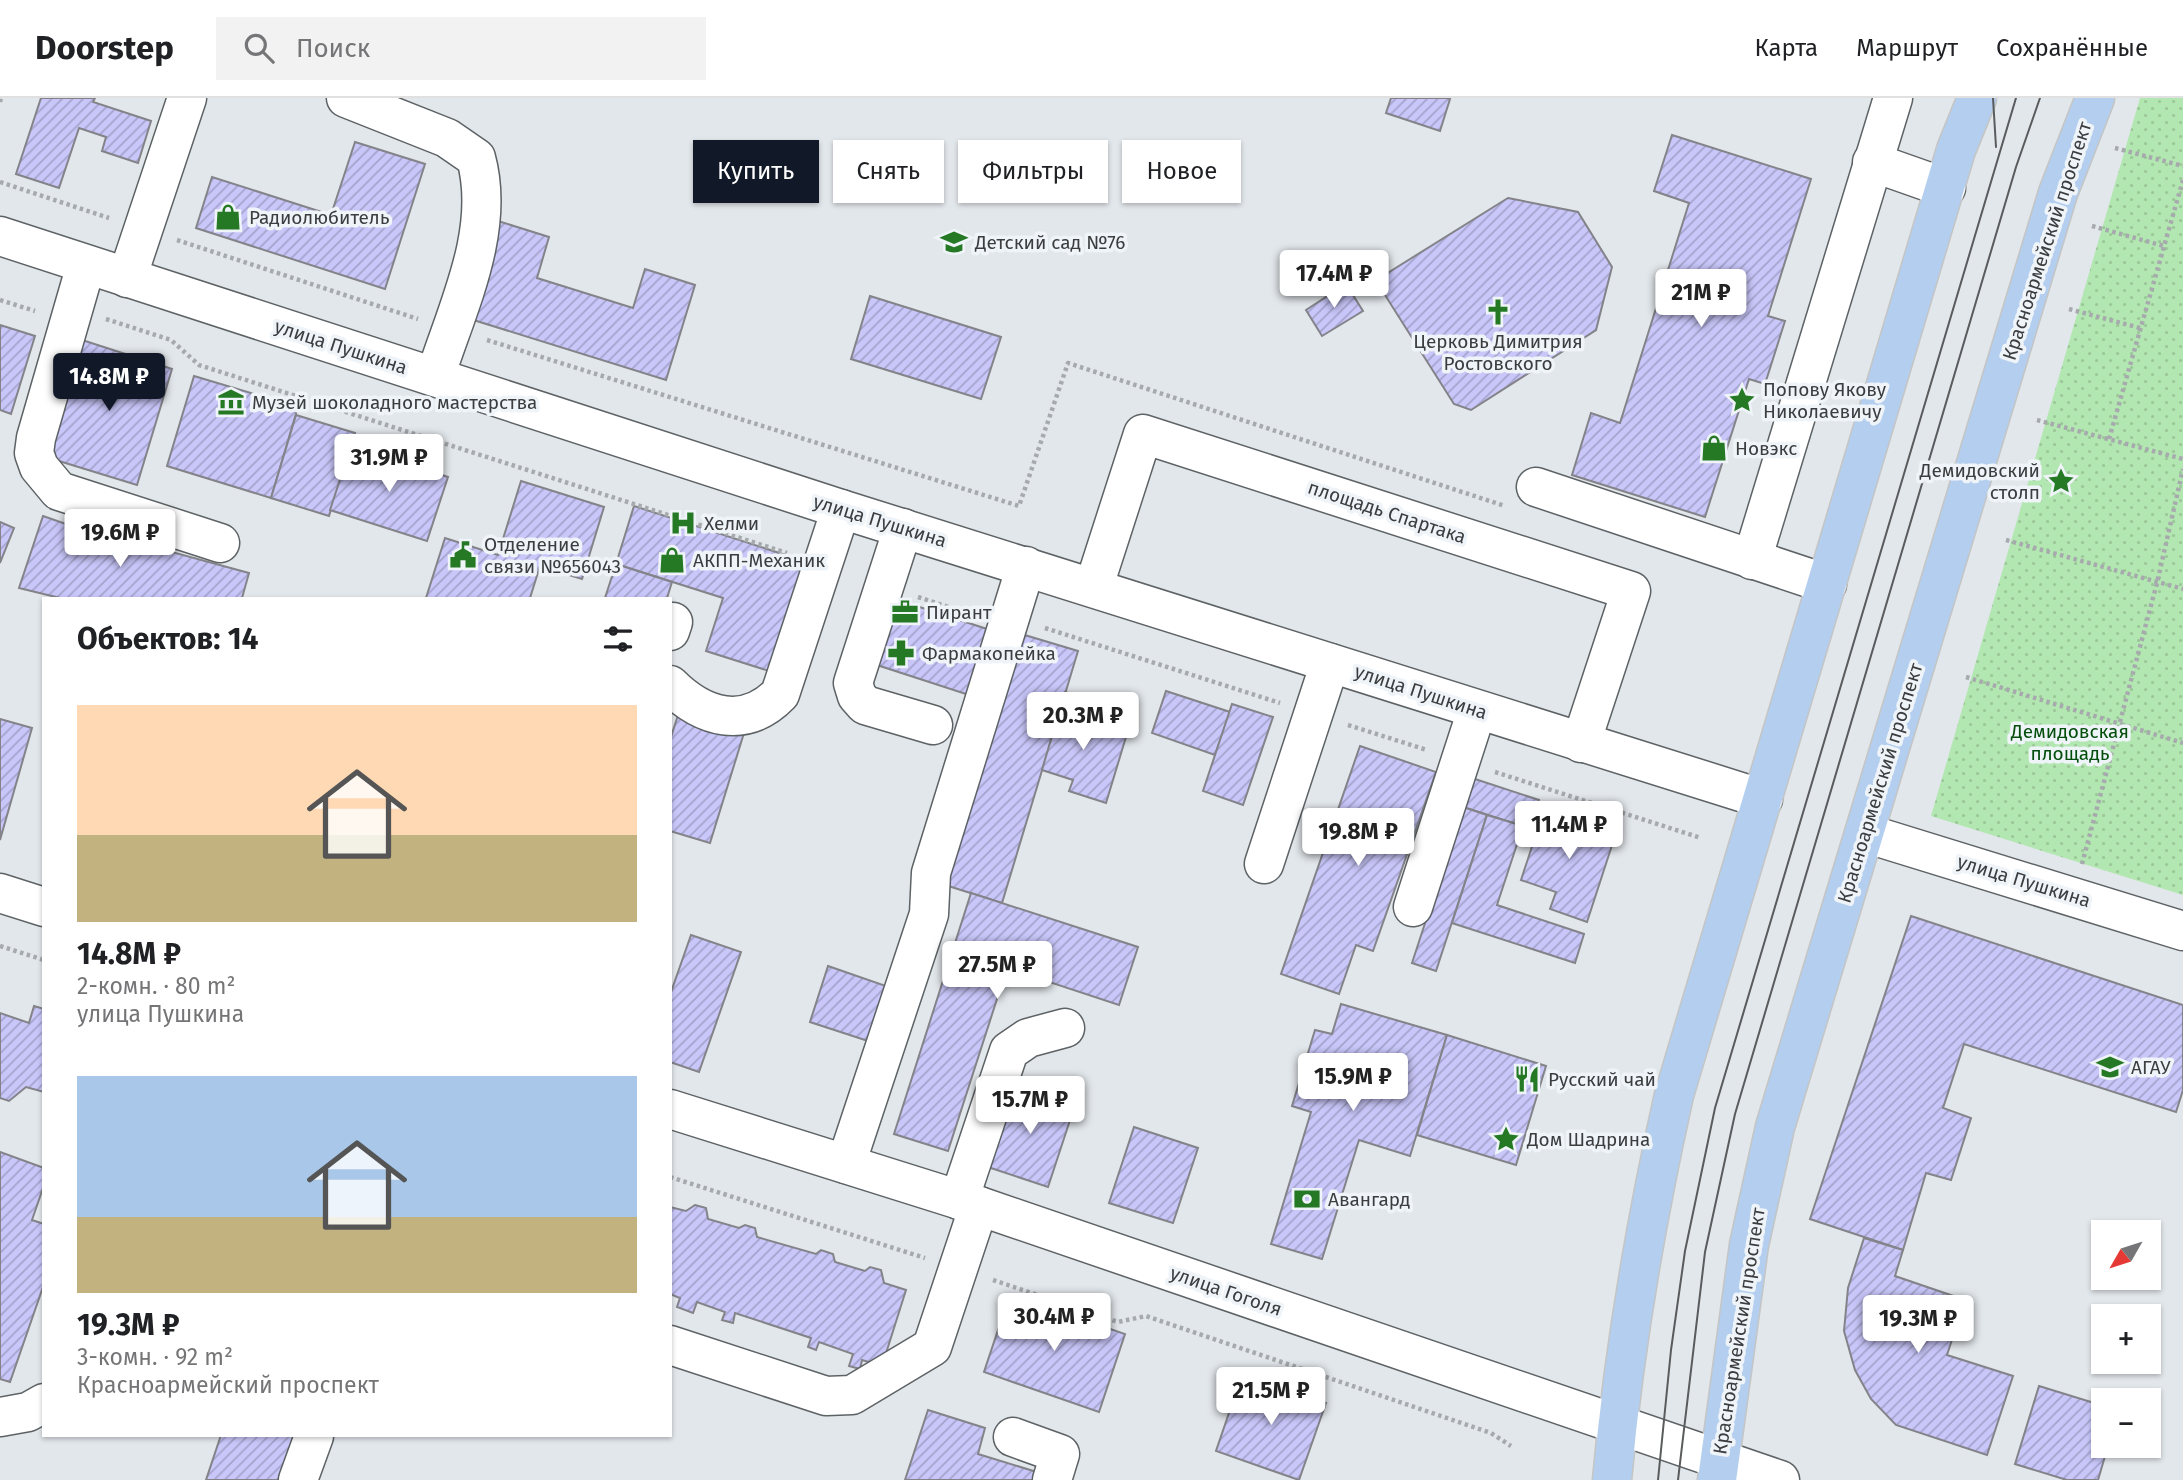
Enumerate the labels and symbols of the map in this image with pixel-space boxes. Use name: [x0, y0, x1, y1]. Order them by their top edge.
street label: Красноармейский проспект: [1998, 118, 2097, 363]
shop icon: Радиолюбитель: [213, 202, 243, 232]
place label: Радиолюбитель: [249, 206, 390, 229]
school or university icon: Детский сад №76: [939, 227, 969, 257]
place label: Детский сад №76: [974, 231, 1125, 254]
pin: 17.4M ₽: [1269, 250, 1399, 310]
pin: 21M ₽: [1652, 270, 1750, 329]
church icon: Церковь Димитрия Ростовского: [1483, 297, 1513, 327]
street label: улица Пушкина: [272, 315, 410, 379]
place label: Церковь Димитрия Ростовского: [1413, 330, 1583, 375]
pin: 14.8M ₽: [44, 354, 174, 413]
place label: Попову Якову Николаевичу: [1763, 378, 1887, 423]
place icon: Попову Якову Николаевичу: [1727, 385, 1757, 415]
museum icon: Музей шоколадного мастерства: [216, 387, 246, 417]
place label: Музей шоколадного мастерства: [252, 391, 537, 414]
shop icon: Новэкс: [1699, 433, 1729, 463]
pin: 31.9M ₽: [324, 434, 454, 494]
place label: Новэкс: [1735, 437, 1797, 460]
place label: Демидовский столп: [1919, 459, 2040, 504]
place icon: Демидовский столп: [2046, 466, 2076, 496]
street label: площадь Спартака: [1305, 476, 1469, 548]
street label: улица Пушкина: [811, 490, 949, 552]
hospital icon: Хелми: [668, 508, 698, 538]
pin: 19.6M ₽: [55, 510, 185, 569]
place label: Хелми: [704, 512, 759, 535]
place label: Отделение связи №656043: [484, 533, 621, 578]
public building icon: Отделение связи №656043: [448, 540, 478, 570]
shop icon: АКПП-Механик: [657, 545, 687, 575]
place label: АКПП-Механик: [693, 549, 825, 572]
office icon: Пирант: [890, 597, 920, 627]
place label: Пирант: [926, 601, 992, 624]
pharmacy icon: Фармакопейка: [886, 638, 916, 668]
place label: Фармакопейка: [922, 642, 1056, 665]
street label: улица Пушкина: [1352, 660, 1490, 724]
street label: Красноармейский проспект: [1833, 660, 1928, 906]
pin: 20.3M ₽: [1018, 692, 1148, 752]
park label: Демидовская площадь: [2010, 720, 2129, 765]
pin: 11.4M ₽: [1504, 802, 1634, 861]
pin: 19.8M ₽: [1293, 808, 1423, 868]
street label: улица Пушкина: [1955, 850, 2093, 912]
pin: 27.5M ₽: [932, 942, 1062, 1001]
school or university icon: АГАУ: [2095, 1052, 2125, 1082]
pin: 15.9M ₽: [1288, 1054, 1418, 1113]
place label: АГАУ: [2131, 1056, 2171, 1079]
restaurant icon: Русский чай: [1512, 1064, 1542, 1094]
place label: Русский чай: [1548, 1068, 1656, 1091]
pin: 15.7M ₽: [965, 1076, 1095, 1136]
place icon: Дом Шадрина: [1491, 1124, 1521, 1154]
place label: Дом Шадрина: [1526, 1128, 1650, 1151]
bank icon: Авангард: [1292, 1184, 1322, 1214]
place label: Авангард: [1328, 1188, 1410, 1211]
street label: Красноармейский проспект: [1708, 1206, 1770, 1456]
north arrow: [2091, 1220, 2161, 1290]
street label: улица Гоголя: [1167, 1261, 1285, 1321]
pin: 30.4M ₽: [989, 1294, 1119, 1353]
pin: 19.3M ₽: [1853, 1296, 1983, 1355]
pin: 21.5M ₽: [1206, 1368, 1336, 1427]

